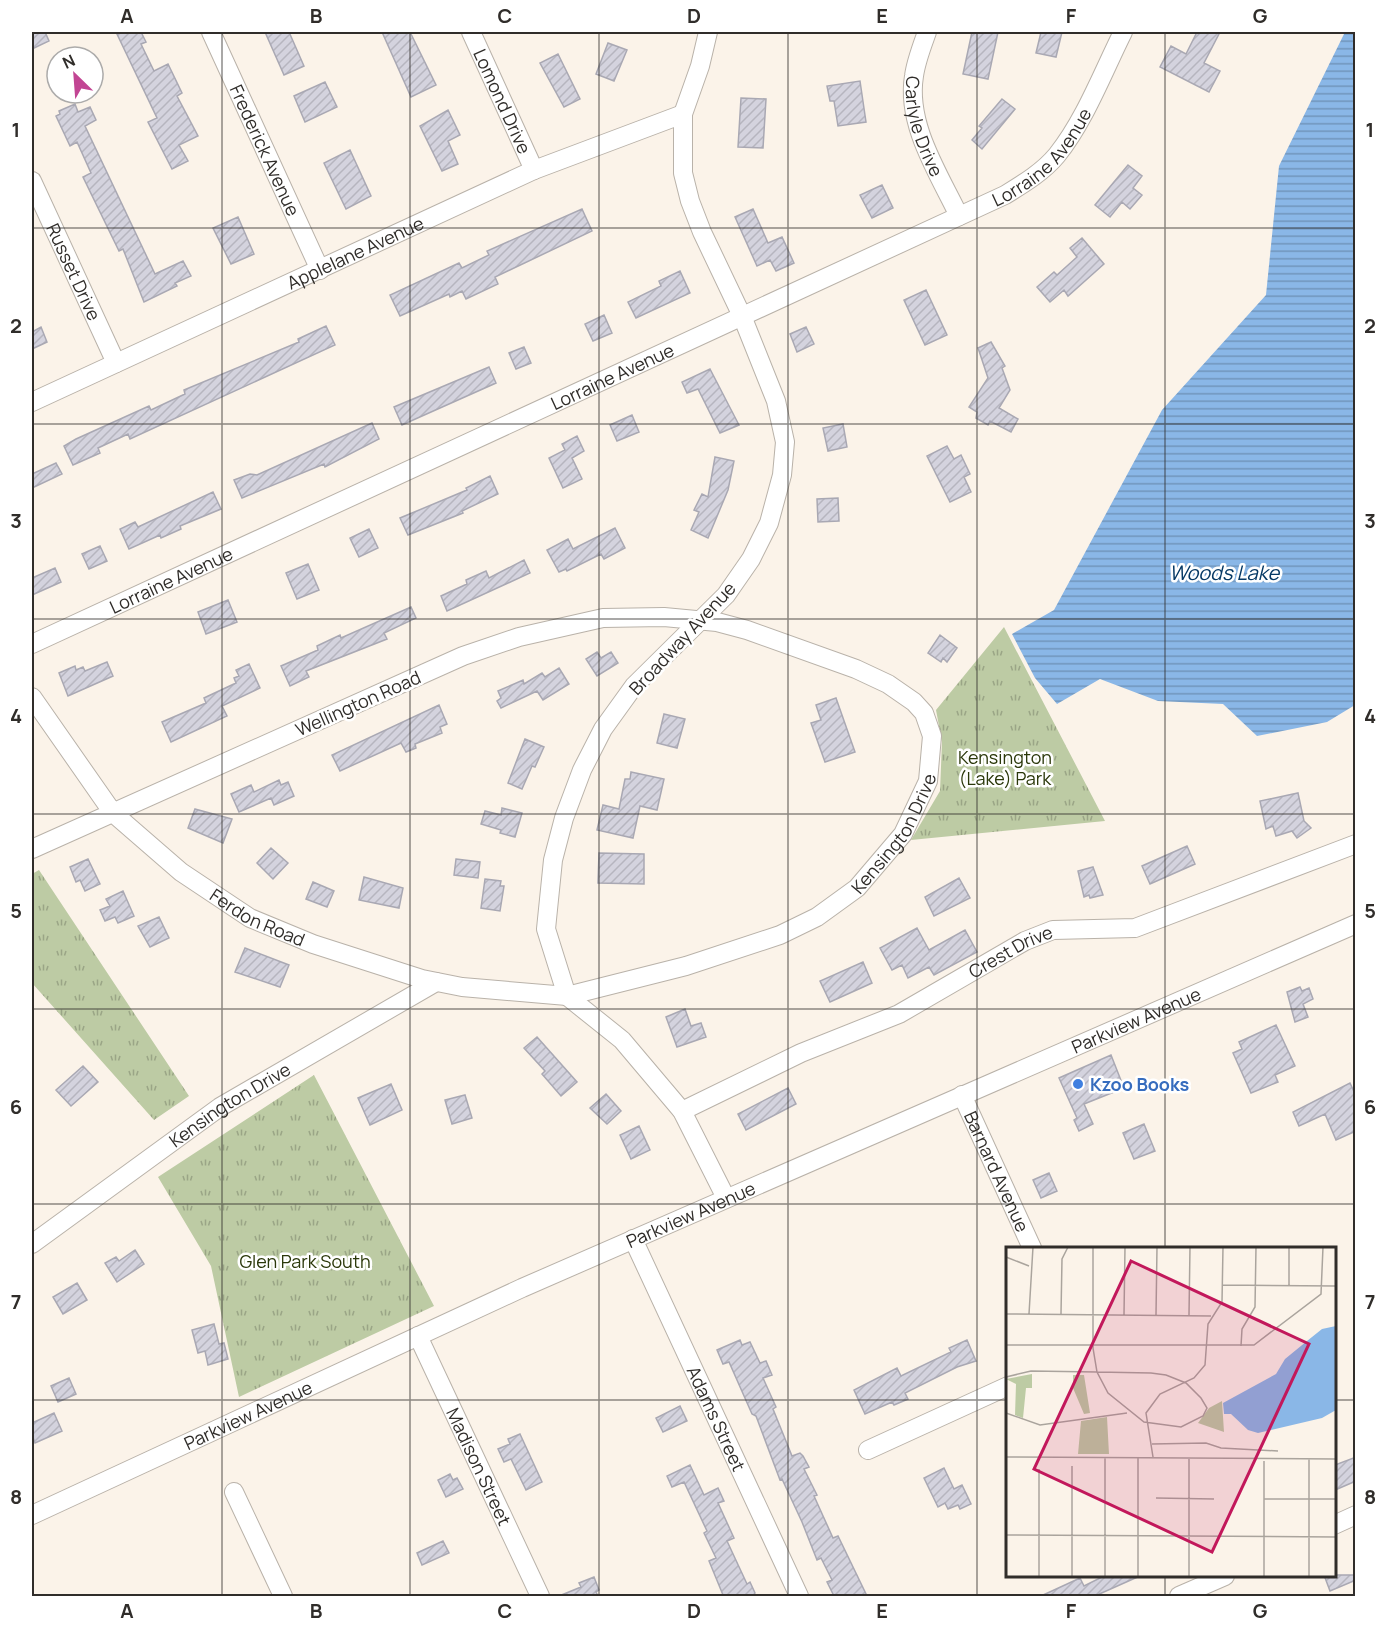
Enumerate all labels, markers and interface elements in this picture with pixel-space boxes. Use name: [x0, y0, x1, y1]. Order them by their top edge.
text: A: [120, 2, 134, 29]
text: B: [310, 2, 323, 29]
text: C: [498, 2, 512, 29]
text: D: [687, 2, 701, 29]
text: E: [876, 2, 888, 29]
text: F: [1066, 2, 1077, 29]
text: G: [1253, 2, 1268, 29]
north arrow: [45, 45, 105, 105]
street label: Lomond Drive: [468, 45, 537, 157]
text: N: [59, 49, 79, 74]
street label: Carlyle Drive: [901, 75, 949, 181]
street label: Frederick Avenue: [225, 81, 306, 220]
street label: Lorraine Avenue: [988, 104, 1096, 211]
text: 1: [12, 116, 20, 143]
text: 1: [1366, 116, 1374, 143]
street label: Applelane Avenue: [283, 211, 427, 295]
street label: Russet Drive: [41, 219, 107, 324]
text: 2: [10, 312, 22, 339]
text: 2: [1364, 312, 1376, 339]
street label: Lorraine Avenue: [547, 337, 678, 415]
text: 3: [10, 507, 22, 534]
text: 3: [1364, 507, 1376, 534]
street label: Lorraine Avenue: [105, 541, 236, 619]
water label: Woods Lake: [1169, 559, 1280, 586]
street label: Broadway Avenue: [623, 576, 741, 700]
street label: Wellington Road: [292, 665, 424, 741]
text: 4: [10, 702, 22, 729]
text: 4: [1364, 702, 1376, 729]
park label: Kensington (Lake) Park: [958, 745, 1052, 790]
street label: Kensington Drive: [846, 773, 941, 898]
street label: Ferdon Road: [206, 883, 309, 951]
text: 5: [10, 897, 22, 924]
text: 5: [1364, 897, 1376, 924]
street label: Crest Drive: [964, 919, 1056, 983]
street label: Parkview Avenue: [1068, 981, 1204, 1059]
street label: Kensington Drive: [164, 1057, 295, 1152]
place label: Kzoo Books: [1090, 1072, 1189, 1096]
marker: Kzoo Books: [1071, 1077, 1085, 1091]
text: 6: [10, 1093, 22, 1120]
text: 6: [1364, 1093, 1376, 1120]
street label: Barnard Avenue: [959, 1107, 1035, 1236]
street label: Parkview Avenue: [622, 1176, 759, 1253]
inset map: [1006, 1247, 1336, 1577]
park label: Glen Park South: [239, 1249, 371, 1273]
text: 7: [11, 1288, 21, 1315]
text: 7: [1365, 1288, 1375, 1315]
street label: Adams Street: [682, 1362, 751, 1475]
street label: Parkview Avenue: [180, 1375, 316, 1455]
street label: Madison Street: [441, 1404, 517, 1529]
text: 8: [10, 1483, 22, 1510]
text: 8: [1364, 1483, 1376, 1510]
text: A: [120, 1597, 134, 1624]
text: B: [310, 1597, 323, 1624]
text: C: [498, 1597, 512, 1624]
text: D: [687, 1597, 701, 1624]
text: E: [876, 1597, 888, 1624]
text: F: [1066, 1597, 1077, 1624]
text: G: [1253, 1597, 1268, 1624]

